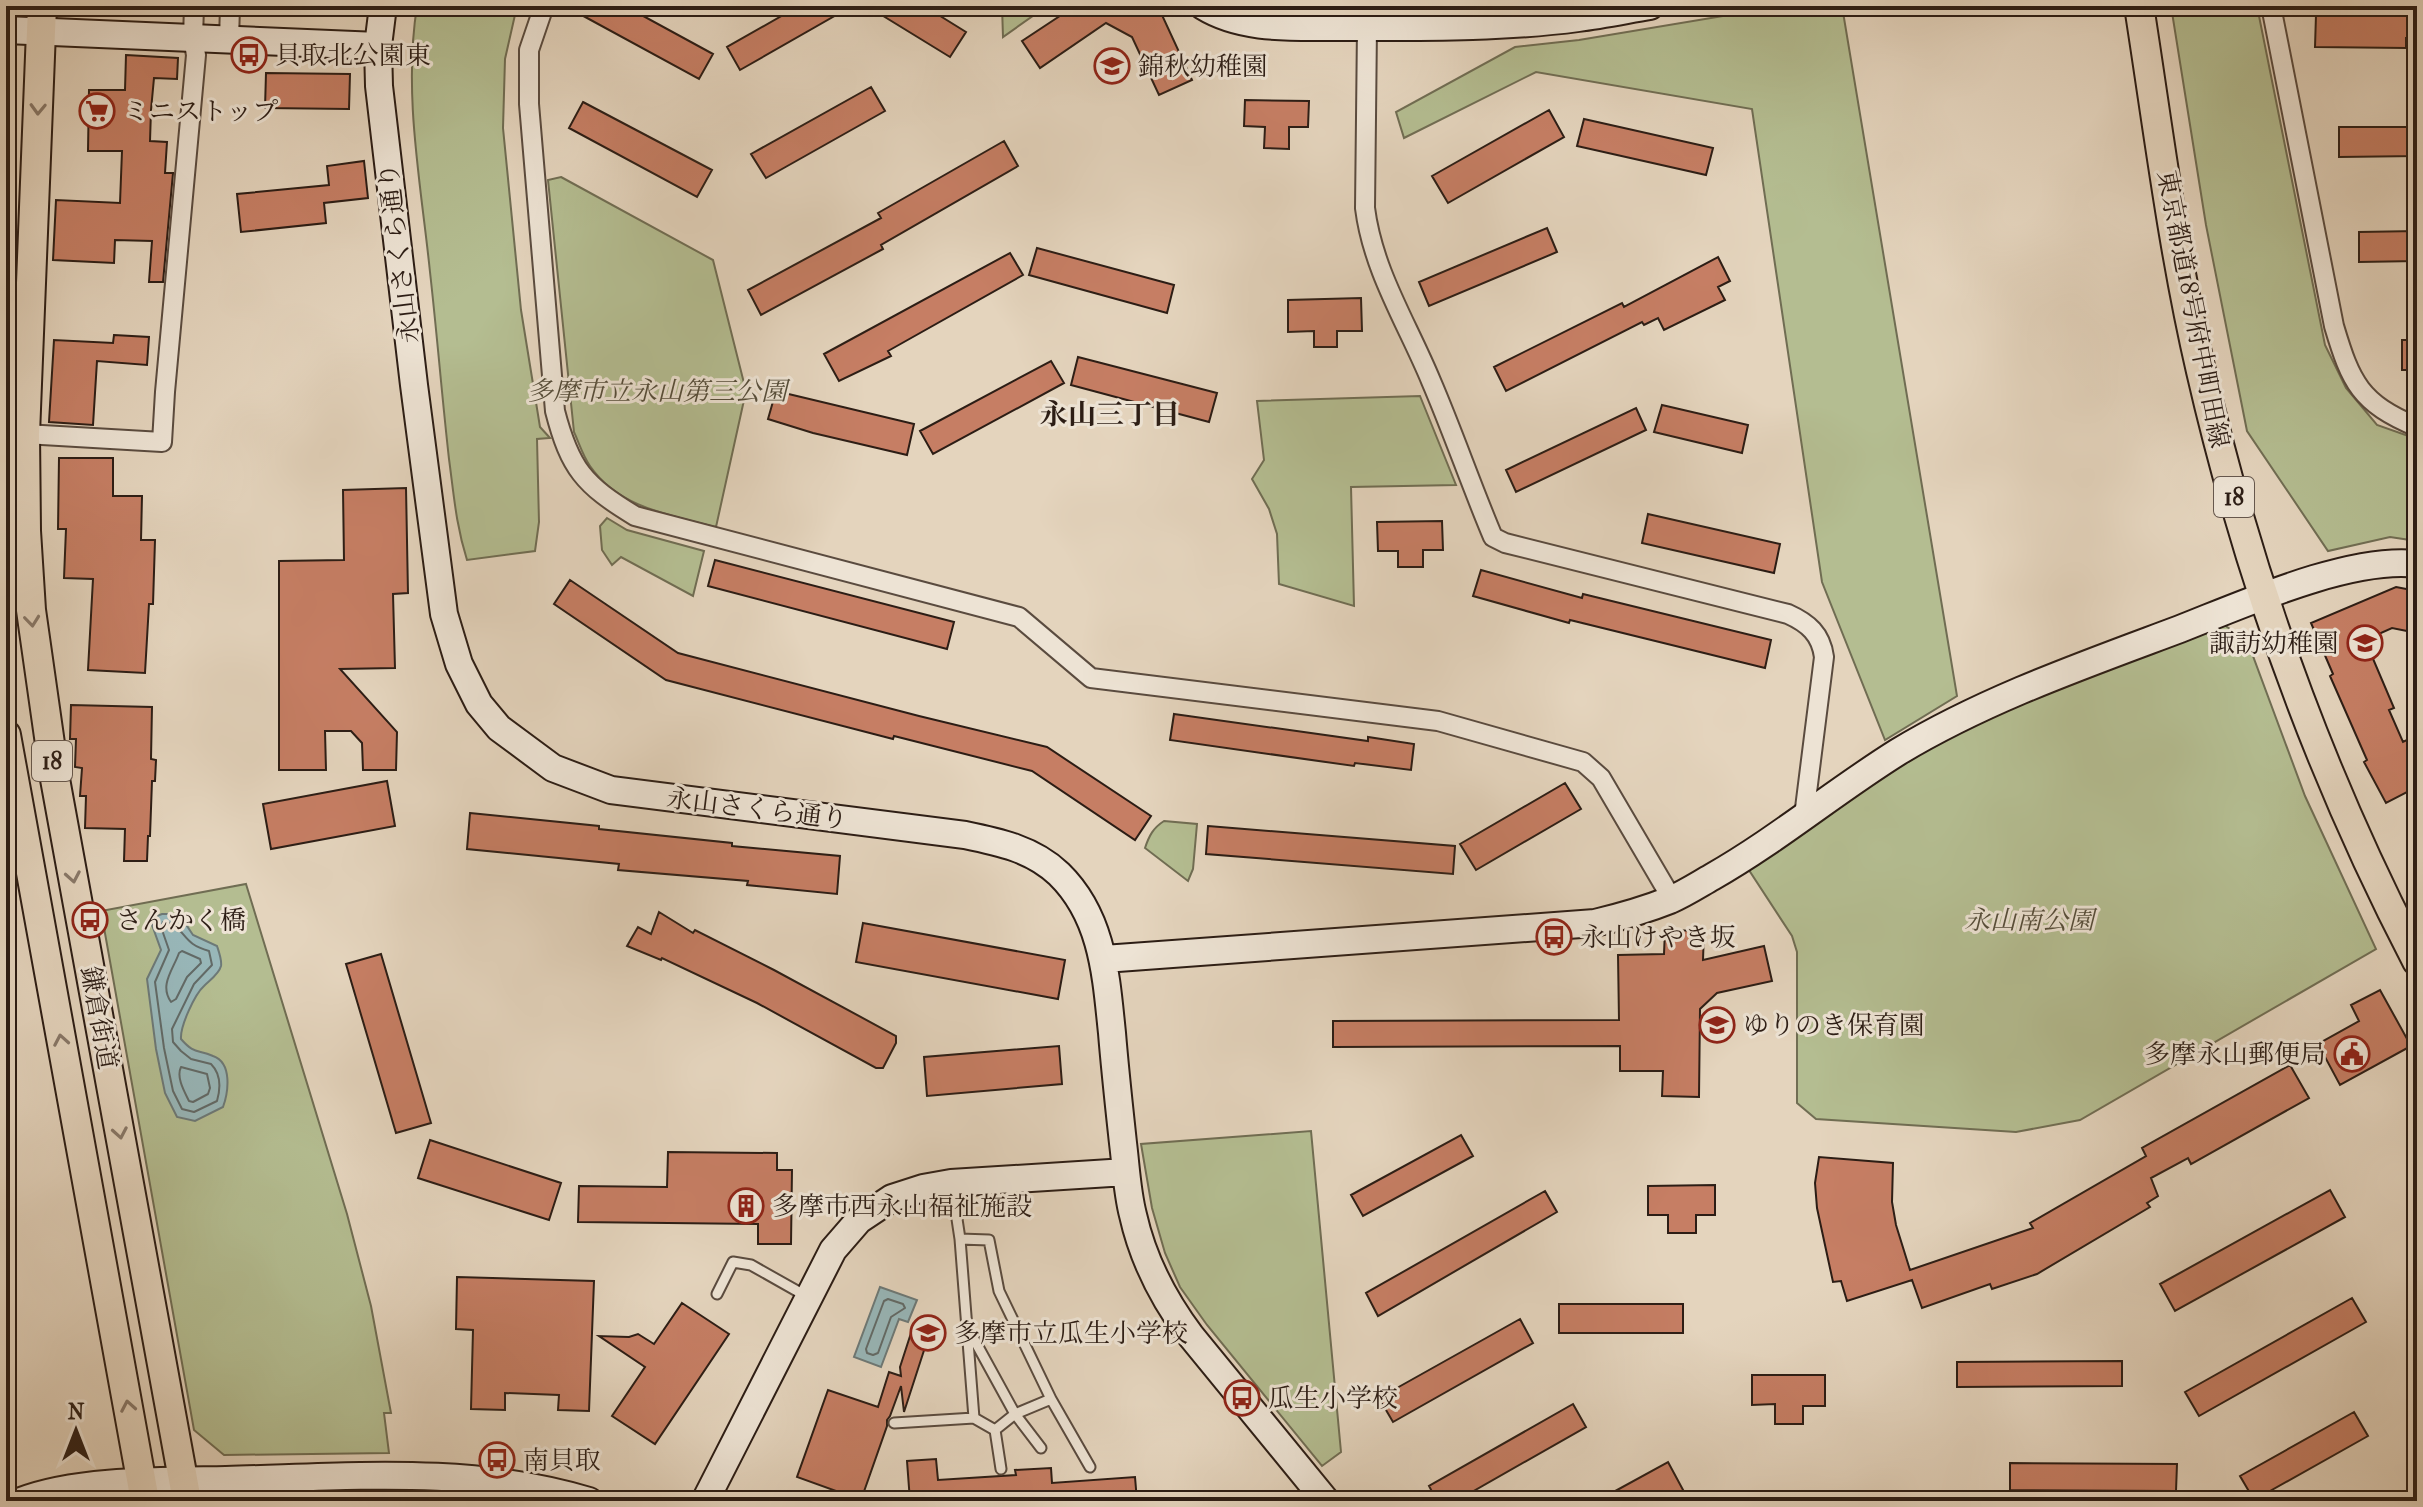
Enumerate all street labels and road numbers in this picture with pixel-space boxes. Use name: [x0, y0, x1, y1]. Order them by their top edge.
street label: 永山さくら通り: [373, 161, 425, 345]
street label: 東京都道18号府中町田線: [2151, 167, 2235, 451]
road number: 18: [2214, 477, 2254, 517]
road number: 18: [32, 741, 72, 781]
street label: 永山さくら通り: [665, 783, 849, 835]
street label: 鎌倉街道: [75, 964, 123, 1072]

